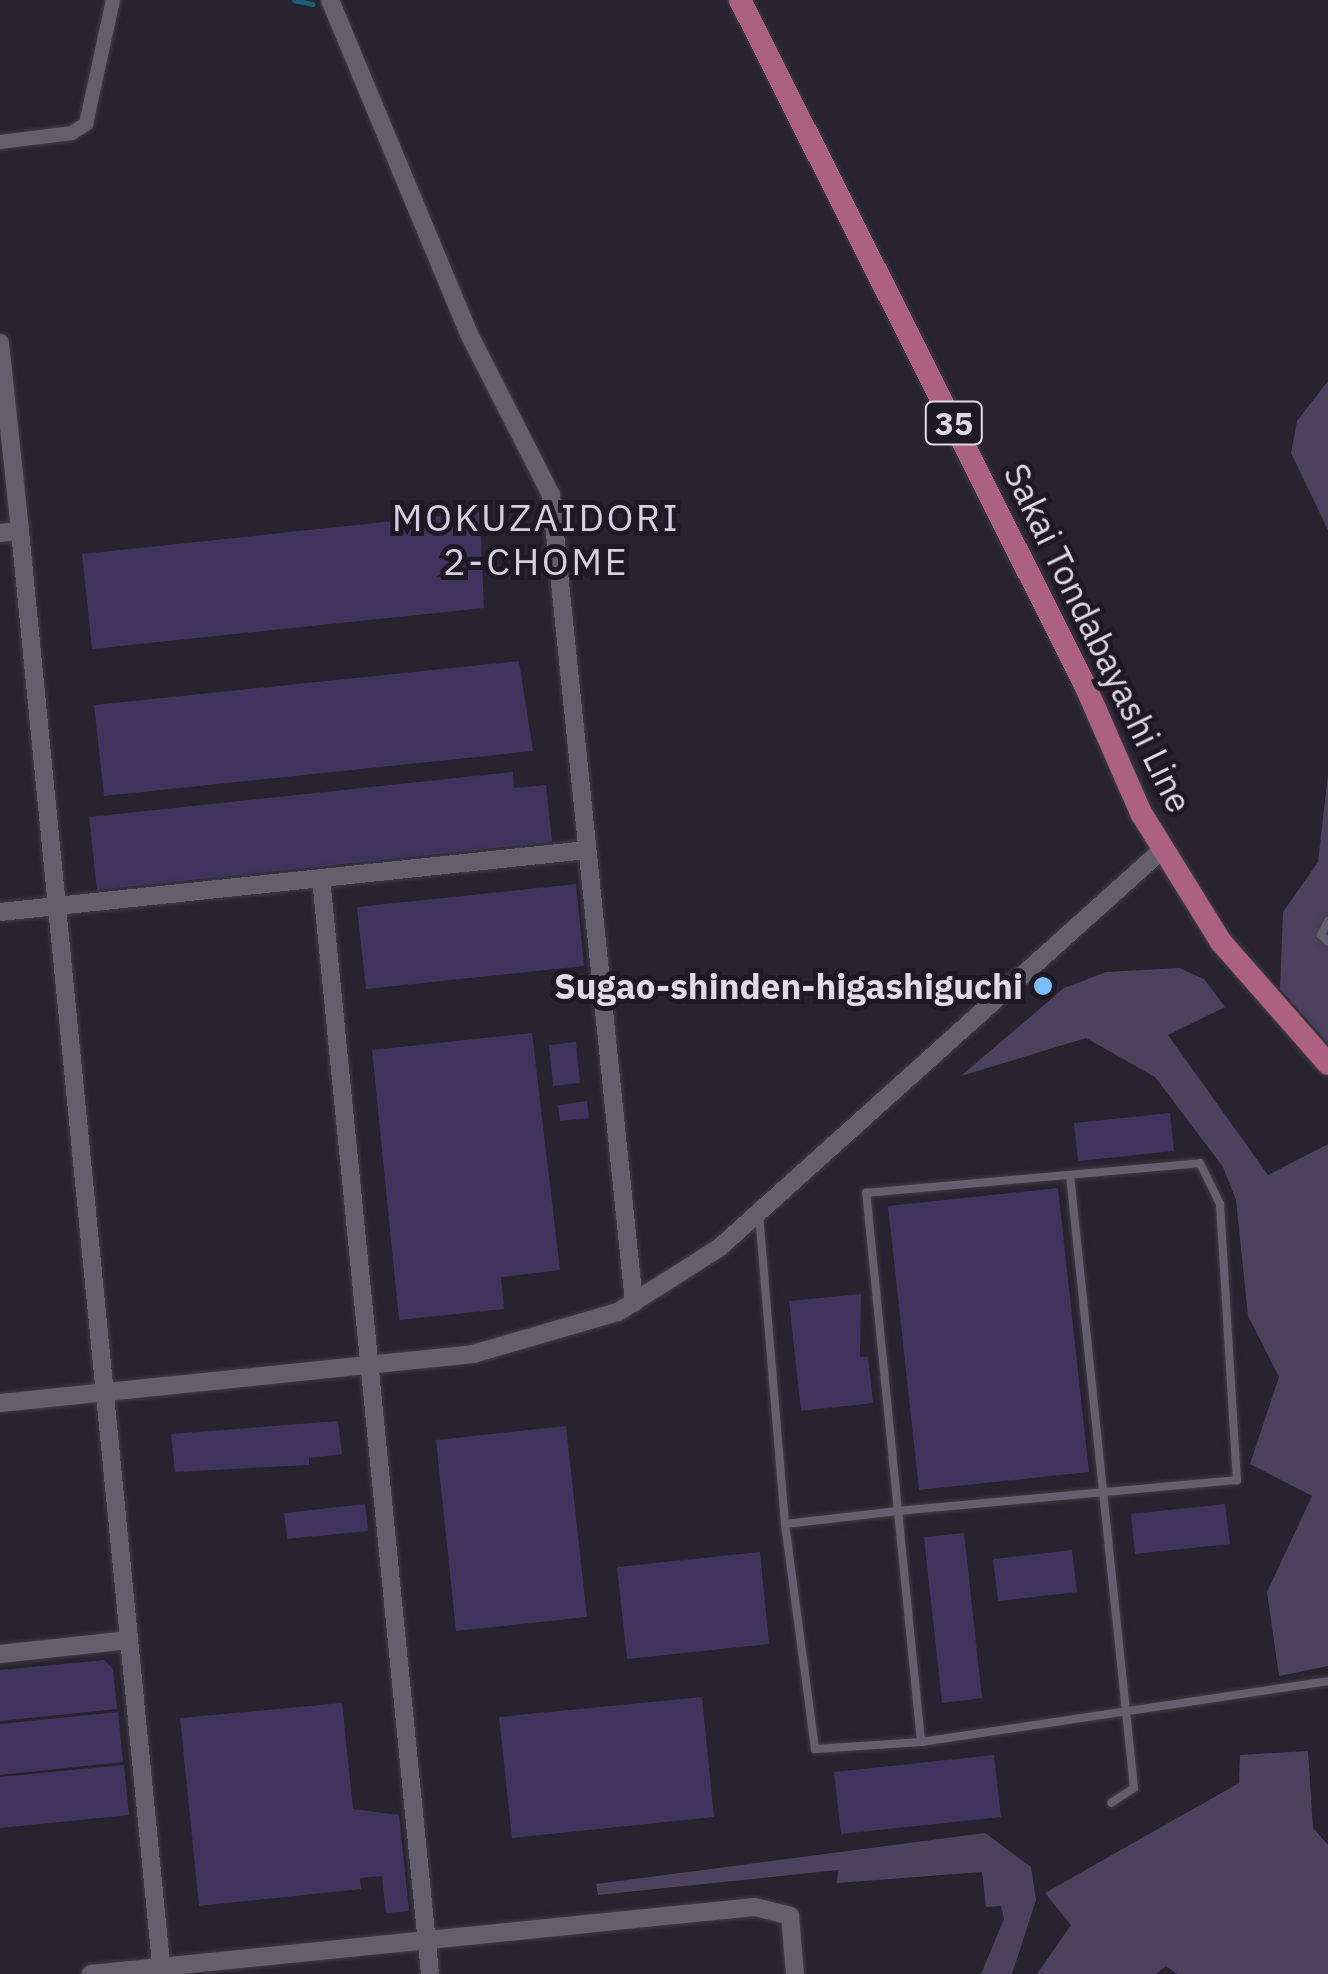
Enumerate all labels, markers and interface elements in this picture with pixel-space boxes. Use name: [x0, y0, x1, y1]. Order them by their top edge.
road number: 35: [924, 396, 984, 450]
street label: Sakai Tondabayashi Line: [995, 457, 1201, 819]
district label: MOKUZAIDORI 2-CHOME: [392, 494, 680, 584]
place label: Sugao-shinden-higashiguchi: [554, 965, 1023, 1007]
marker: Sugao-shinden-higashiguchi: [1032, 975, 1054, 997]

